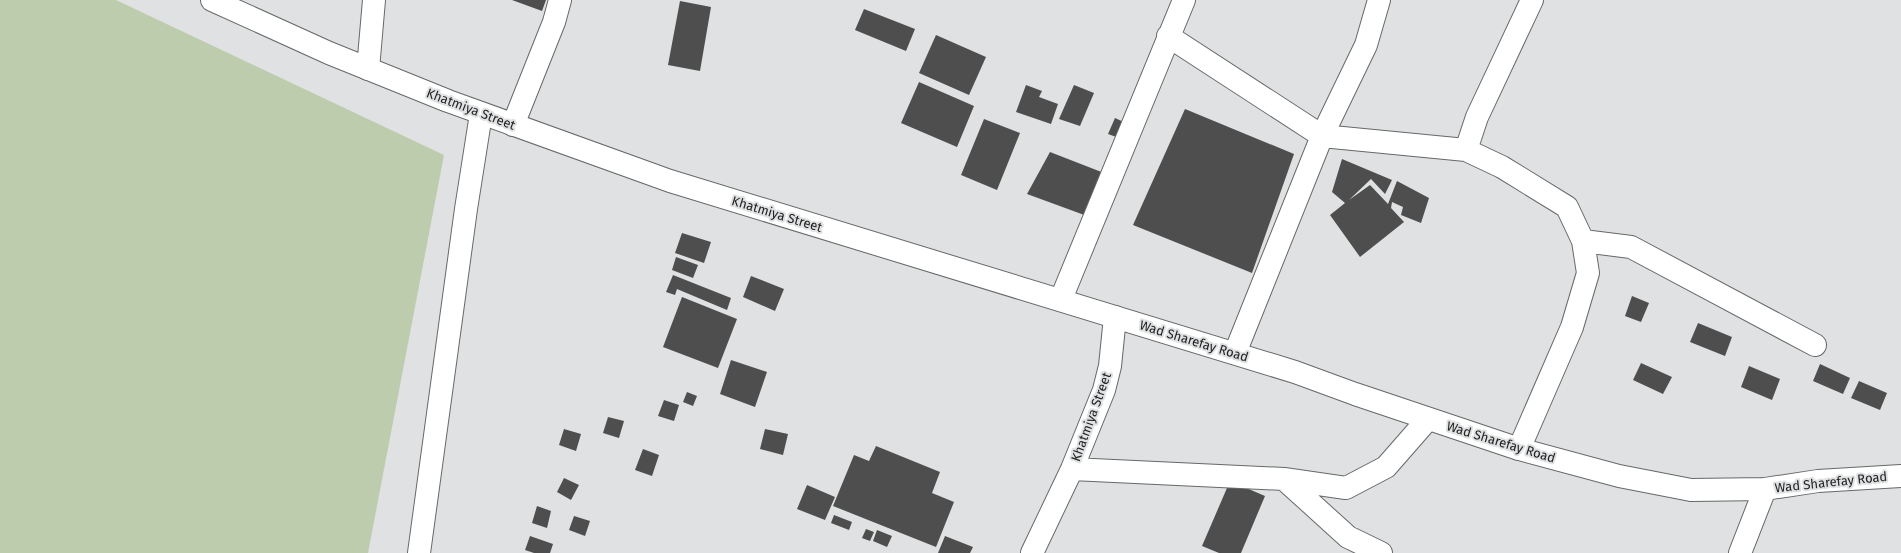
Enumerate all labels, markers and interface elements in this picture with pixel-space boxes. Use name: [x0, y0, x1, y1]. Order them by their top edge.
street label: Khatmiya Street: [425, 85, 518, 133]
street label: Khatmiya Street: [730, 193, 824, 235]
street label: Wad Sharefay Road: [1138, 317, 1250, 365]
street label: Khatmiya Street: [1068, 370, 1114, 464]
street label: Wad Sharefay Road: [1445, 418, 1557, 466]
street label: Wad Sharefay Road: [1774, 469, 1888, 495]

